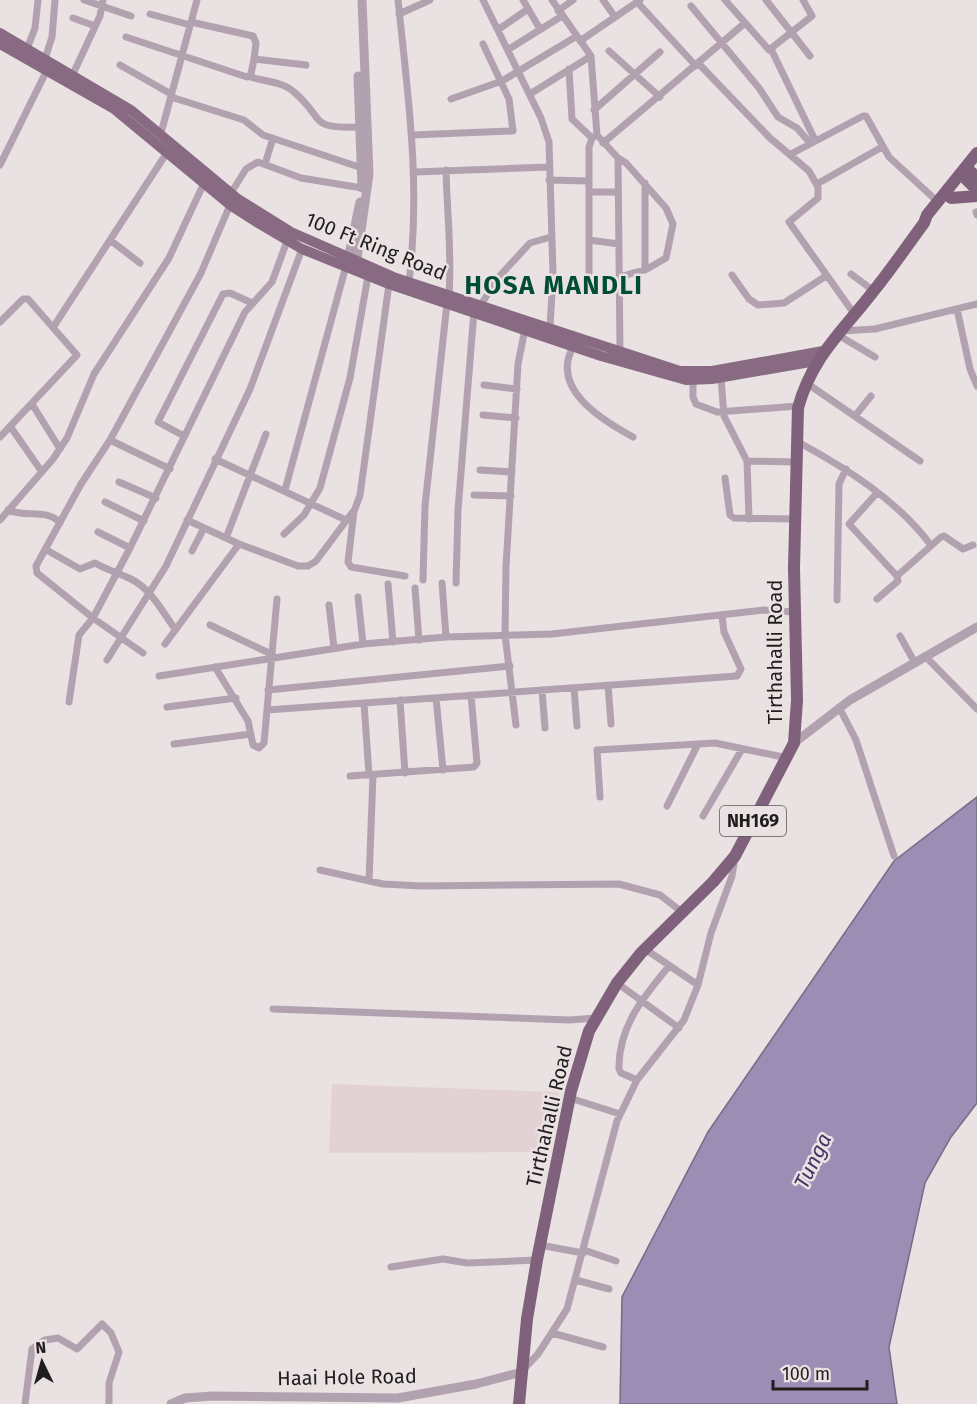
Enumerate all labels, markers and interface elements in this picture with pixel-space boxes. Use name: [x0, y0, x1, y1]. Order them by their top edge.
street label: 100 Ft Ring Road: [302, 207, 450, 285]
district label: HOSA MANDLI: [465, 270, 643, 301]
street label: Tirthahalli Road: [763, 580, 787, 724]
road number: NH169: [720, 806, 786, 836]
street label: Tirthahalli Road: [521, 1043, 577, 1189]
water label: Tunga: [789, 1129, 837, 1193]
north arrow: [12, 1332, 72, 1392]
text: N: [35, 1338, 47, 1357]
scale bar: [773, 1353, 868, 1391]
text: 100 m: [782, 1363, 830, 1385]
street label: Haai Hole Road: [277, 1364, 417, 1390]

